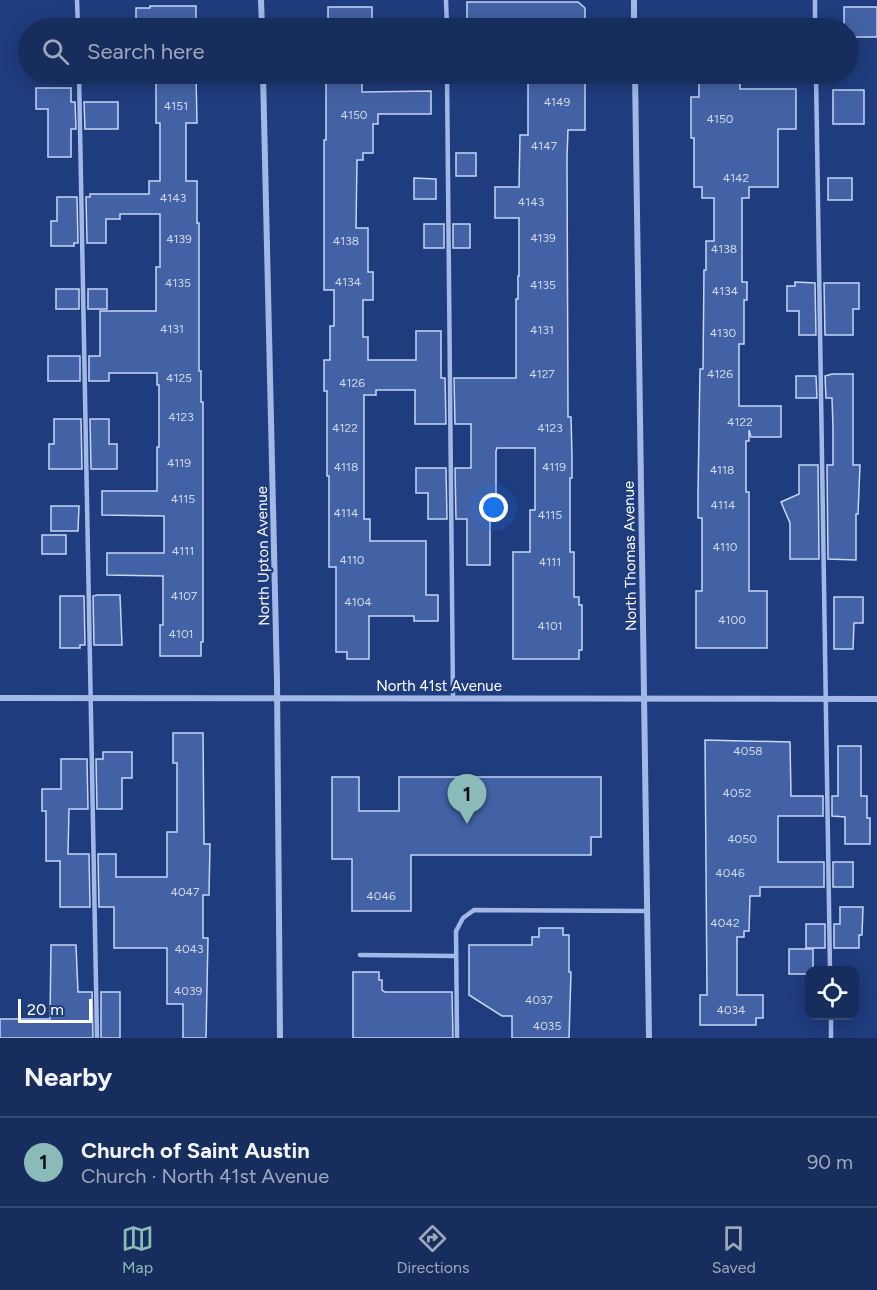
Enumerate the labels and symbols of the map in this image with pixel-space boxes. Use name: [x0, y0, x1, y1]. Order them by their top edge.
house number: 4149: [544, 95, 571, 109]
house number: 4151: [164, 99, 188, 113]
house number: 4150: [340, 108, 368, 122]
house number: 4150: [706, 112, 734, 126]
house number: 4147: [531, 139, 558, 153]
house number: 4142: [723, 171, 749, 185]
house number: 4143: [160, 191, 186, 205]
house number: 4143: [518, 195, 544, 209]
house number: 4139: [530, 231, 556, 245]
house number: 4139: [166, 232, 192, 246]
house number: 4138: [333, 234, 359, 248]
house number: 4138: [711, 242, 737, 256]
house number: 4134: [335, 275, 362, 289]
house number: 4135: [165, 276, 191, 290]
house number: 4135: [530, 278, 556, 292]
house number: 4134: [712, 284, 739, 298]
house number: 4131: [160, 322, 184, 336]
house number: 4131: [530, 323, 554, 337]
house number: 4130: [710, 326, 737, 340]
house number: 4127: [529, 367, 555, 381]
house number: 4126: [707, 367, 733, 381]
house number: 4125: [166, 371, 192, 385]
house number: 4126: [339, 376, 365, 390]
house number: 4123: [168, 410, 194, 424]
house number: 4122: [727, 415, 753, 429]
house number: 4122: [332, 421, 358, 435]
house number: 4123: [537, 421, 563, 435]
house number: 4119: [167, 456, 191, 470]
house number: 4118: [334, 460, 358, 474]
house number: 4119: [542, 460, 566, 474]
house number: 4118: [710, 463, 734, 477]
street label: North Thomas Avenue: [620, 481, 640, 631]
street label: North Upton Avenue: [253, 486, 273, 626]
house number: 4115: [171, 492, 195, 506]
your location: [479, 493, 508, 522]
house number: 4114: [711, 498, 736, 512]
house number: 4114: [334, 506, 359, 520]
house number: 4115: [538, 508, 562, 522]
house number: 4110: [712, 540, 738, 554]
house number: 4111: [172, 544, 194, 558]
house number: 4110: [339, 553, 365, 567]
house number: 4111: [539, 555, 561, 569]
house number: 4107: [171, 589, 198, 603]
house number: 4104: [344, 595, 372, 609]
house number: 4100: [718, 613, 746, 627]
house number: 4101: [537, 619, 563, 633]
house number: 4101: [168, 627, 194, 641]
street label: North 41st Avenue: [376, 677, 502, 695]
house number: 4058: [733, 744, 763, 758]
pin: 1: [448, 774, 486, 824]
house number: 4052: [723, 786, 751, 800]
house number: 4050: [727, 832, 757, 846]
house number: 4046: [715, 866, 745, 880]
house number: 4047: [170, 885, 200, 899]
house number: 4046: [366, 889, 396, 903]
house number: 4042: [710, 916, 740, 930]
house number: 4043: [174, 942, 204, 956]
house number: 4039: [174, 984, 202, 998]
house number: 4037: [525, 993, 554, 1007]
scale bar: [18, 996, 92, 1024]
house number: 4034: [716, 1003, 746, 1017]
house number: 4035: [533, 1019, 561, 1033]

